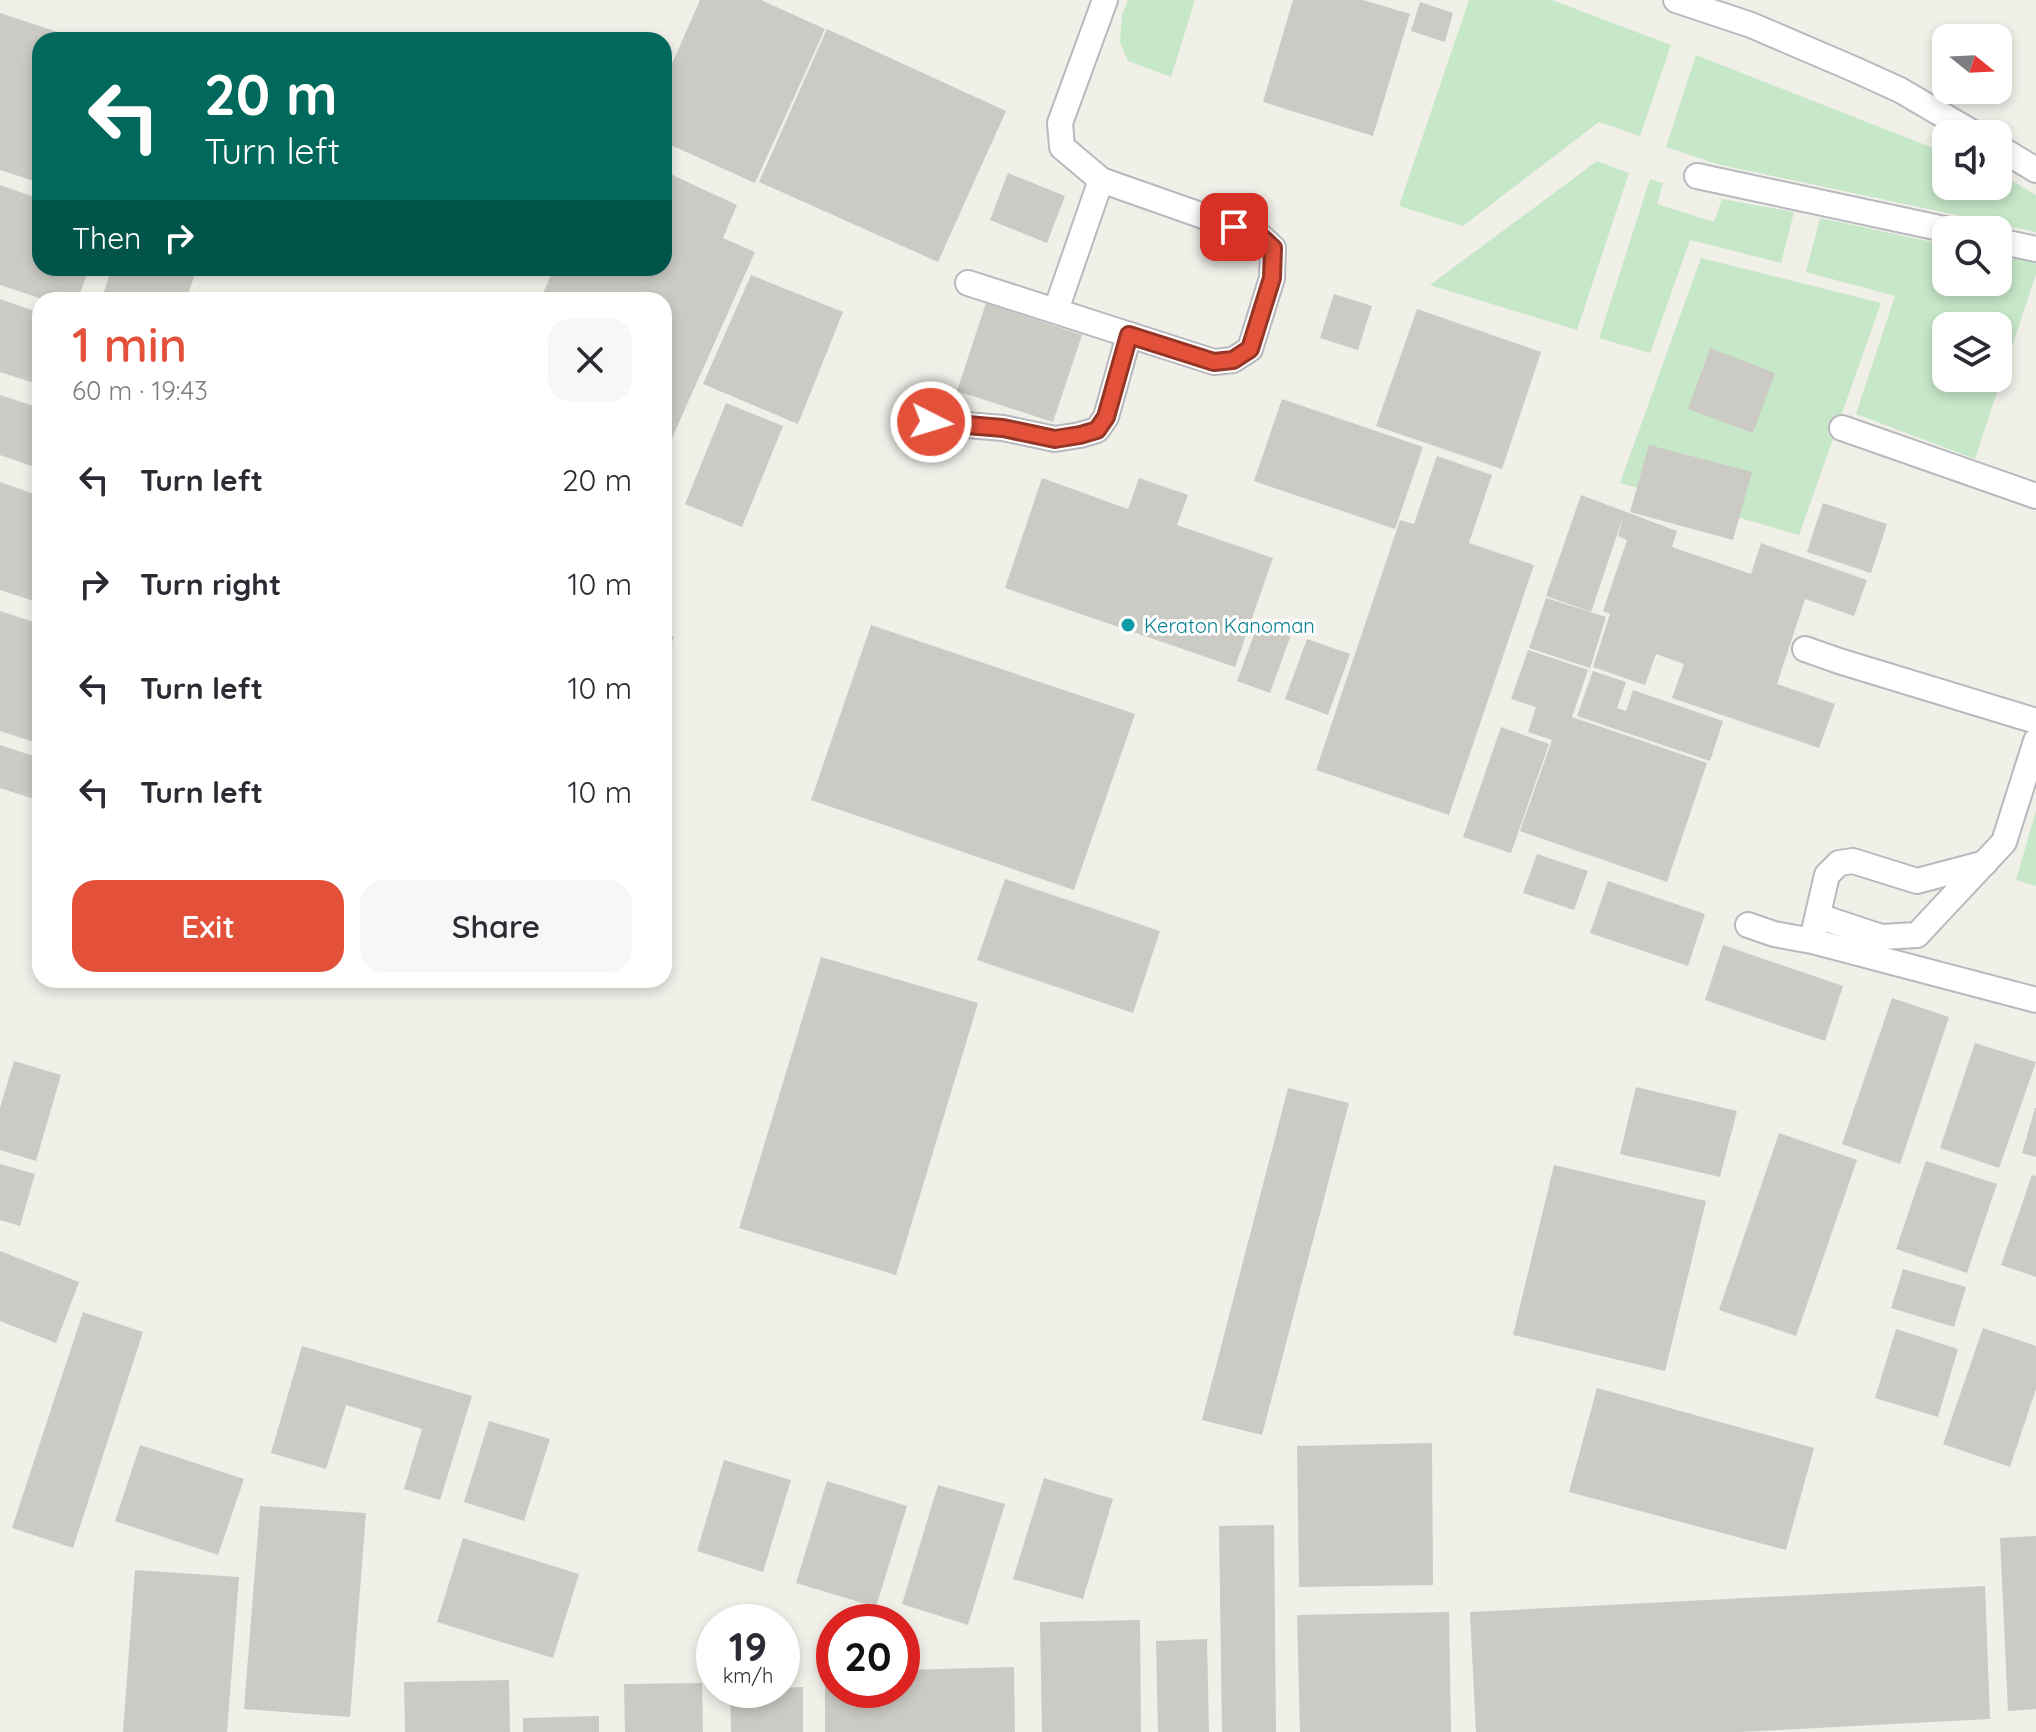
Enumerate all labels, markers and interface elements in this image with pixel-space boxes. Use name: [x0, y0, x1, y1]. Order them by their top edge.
north arrow: [1932, 24, 2012, 104]
map controls: [1932, 24, 2012, 392]
text: 20 m: [204, 59, 338, 129]
icon: left: [72, 64, 176, 168]
button: sound: [1932, 120, 2012, 200]
text: Turn left: [204, 128, 340, 173]
pin: [1200, 193, 1268, 261]
icon: arrive: [1212, 205, 1256, 249]
icon: right: [157, 216, 201, 260]
button: search: [1932, 216, 2012, 296]
text: Then: [72, 219, 141, 257]
button: layers: [1932, 312, 2012, 392]
text: 1 min: [72, 314, 187, 374]
button: close: [548, 318, 632, 402]
text: 60 m · 19:43: [72, 374, 208, 407]
position arrow: [889, 380, 973, 464]
icon: left: [72, 458, 116, 502]
text: Turn left: [140, 461, 263, 499]
text: 20 m: [562, 461, 632, 499]
icon: right: [72, 562, 116, 606]
text: Turn right: [140, 565, 281, 603]
text: 10 m: [568, 565, 632, 603]
place label: Keraton Kanoman: [1144, 613, 1315, 638]
marker: Keraton Kanoman: [1119, 616, 1137, 634]
icon: left: [72, 666, 116, 710]
text: Turn left: [140, 669, 263, 707]
text: 10 m: [568, 669, 632, 707]
icon: left: [72, 770, 116, 814]
text: Turn left: [140, 773, 263, 811]
text: 10 m: [568, 773, 632, 811]
button: Exit: [72, 880, 344, 972]
button: Share: [360, 880, 632, 972]
speed limit sign: 20: [816, 1604, 920, 1708]
text: 19: [729, 1621, 767, 1671]
text: km/h: [723, 1663, 773, 1688]

